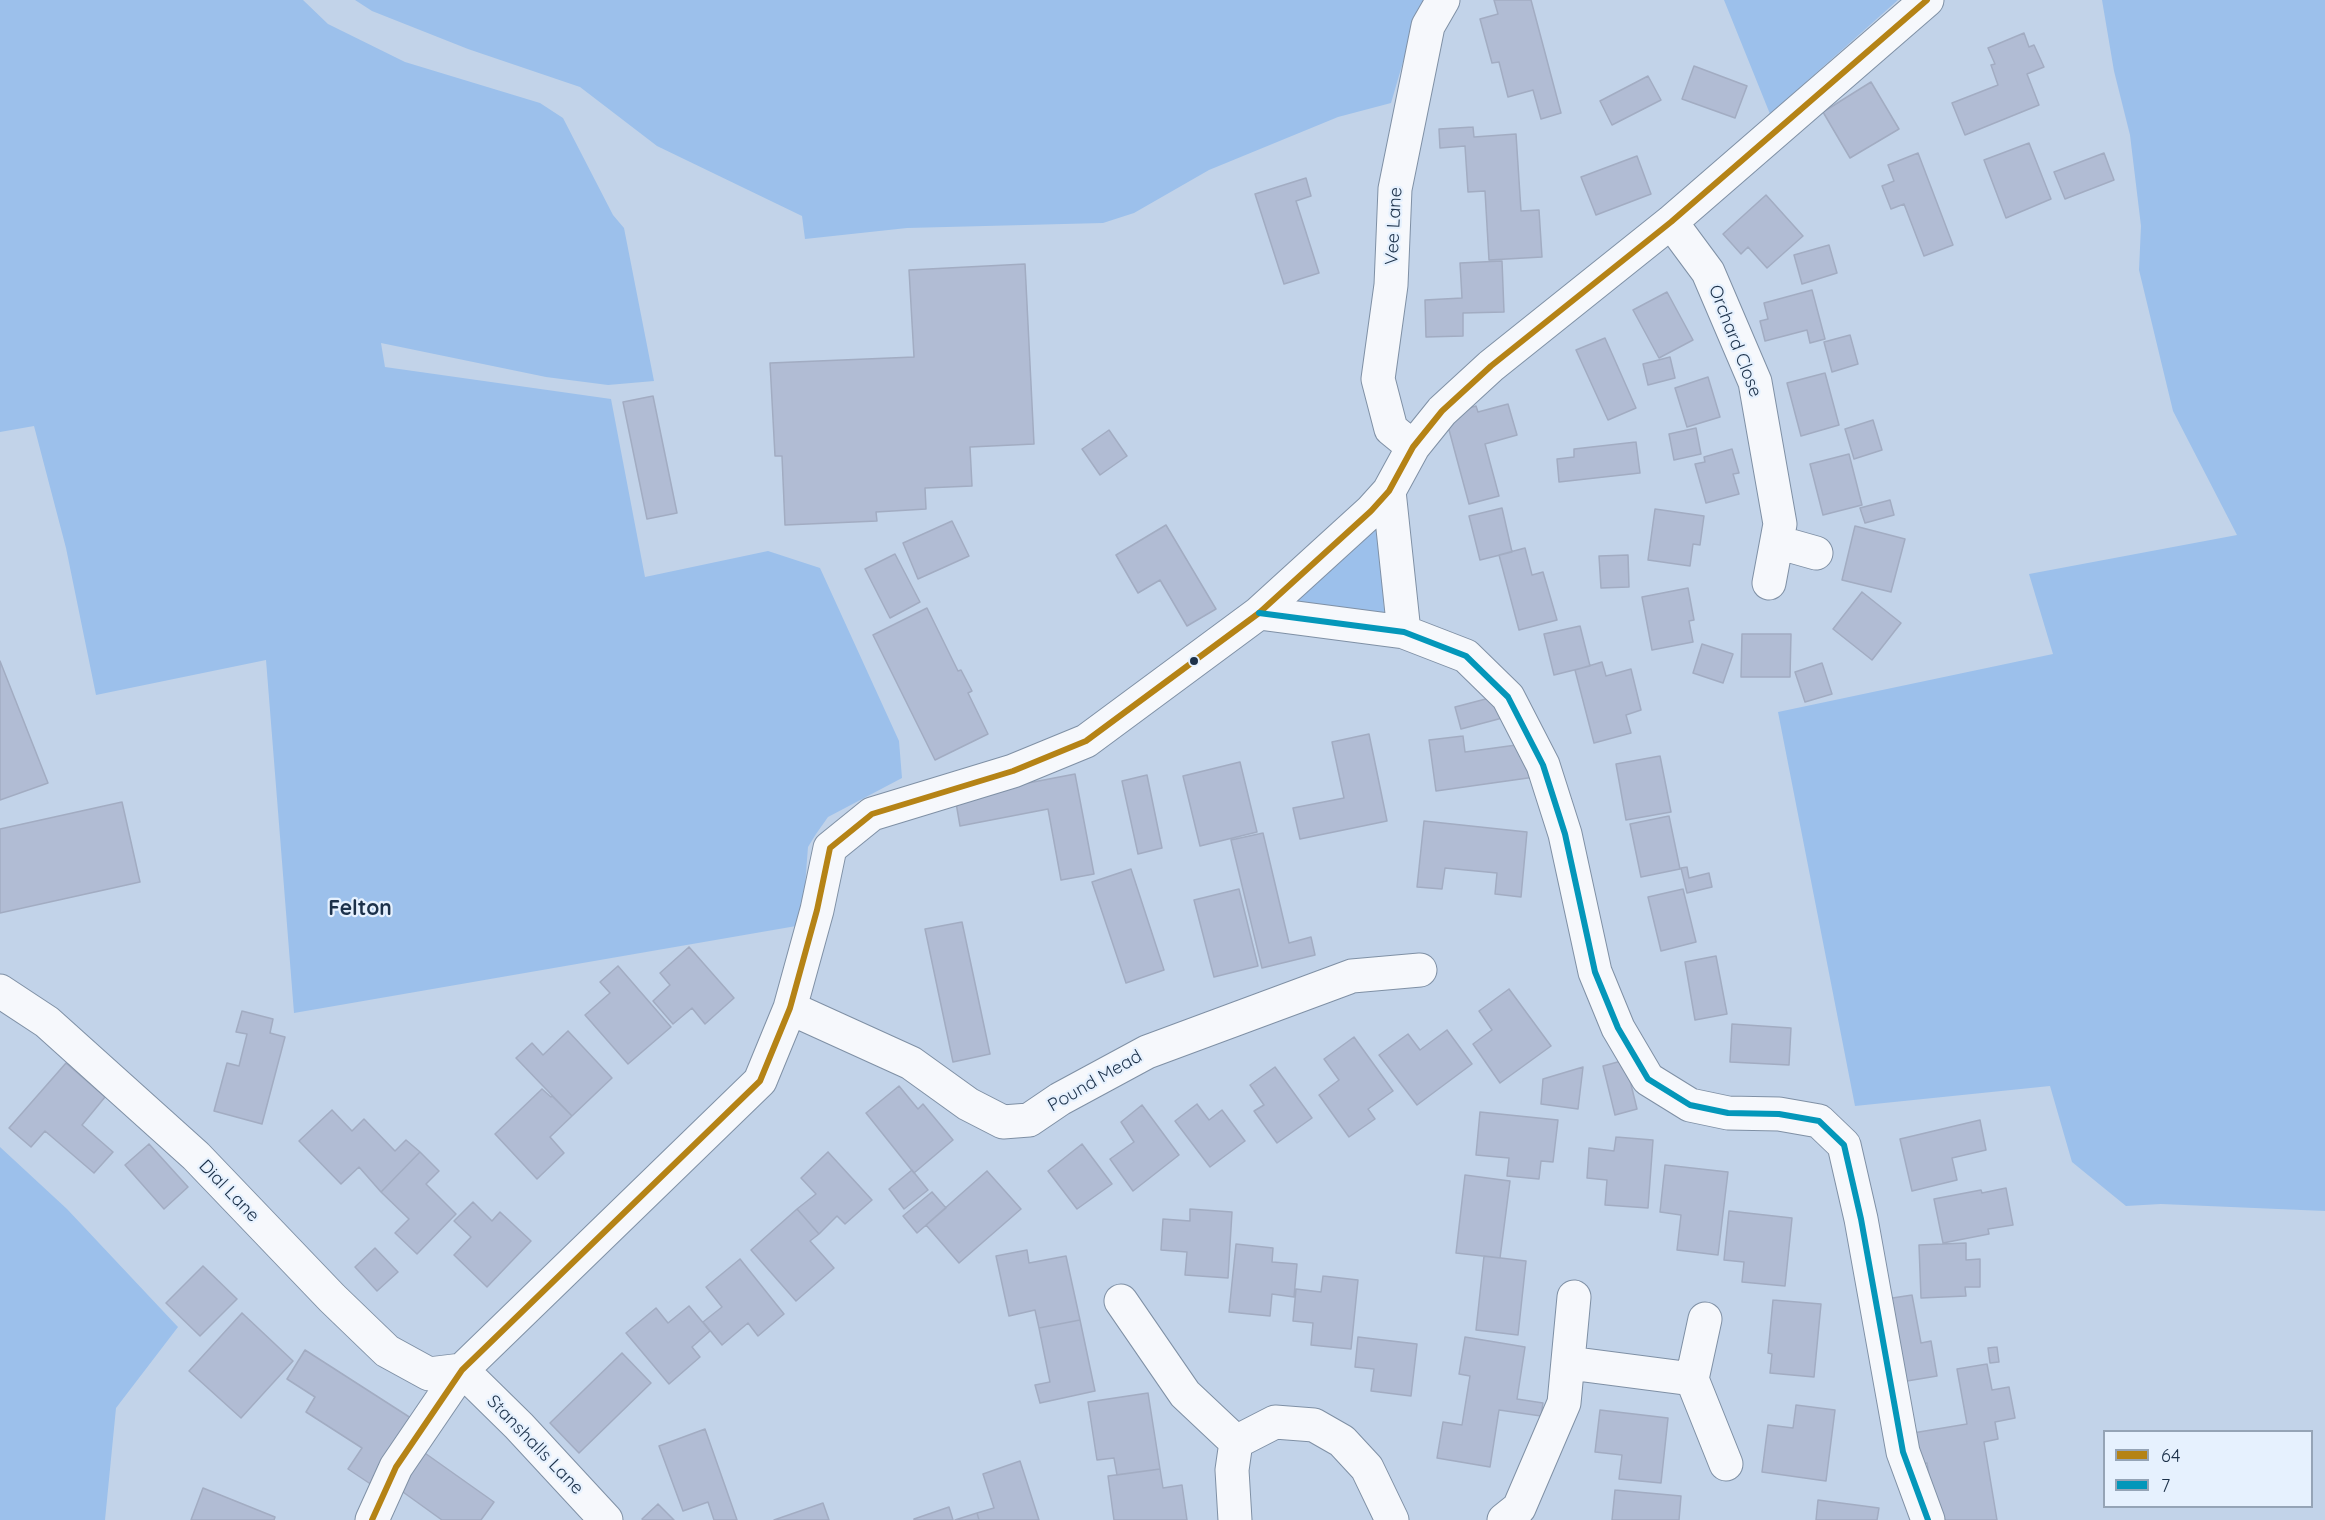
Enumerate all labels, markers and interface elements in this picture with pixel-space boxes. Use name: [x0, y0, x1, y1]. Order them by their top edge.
street label: Vee Lane: [1381, 187, 1407, 265]
street label: Orchard Close: [1704, 282, 1766, 400]
unlabelled marker: [1188, 655, 1200, 667]
district label: Felton: [328, 896, 392, 922]
street label: Pound Mead: [1044, 1045, 1146, 1117]
street label: Dial Lane: [194, 1156, 264, 1226]
street label: Stanshalls Lane: [482, 1391, 588, 1499]
legend: [2103, 1430, 2313, 1508]
text: 64: [2161, 1444, 2180, 1467]
text: 7: [2161, 1474, 2170, 1497]

